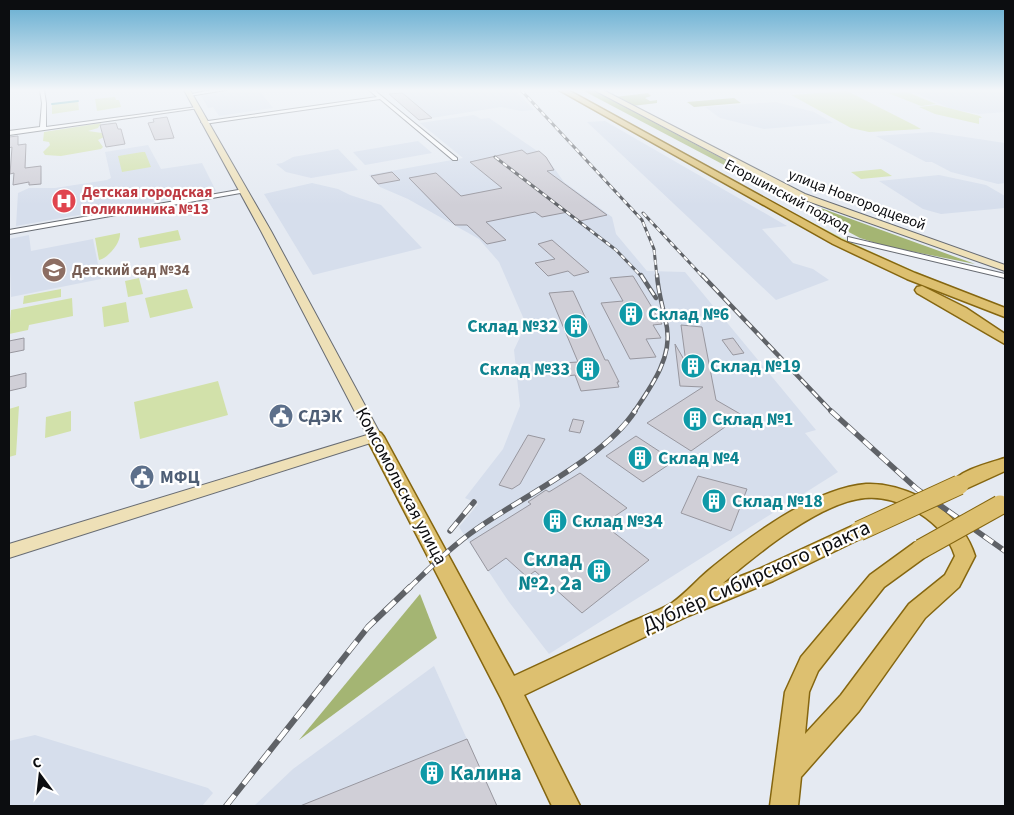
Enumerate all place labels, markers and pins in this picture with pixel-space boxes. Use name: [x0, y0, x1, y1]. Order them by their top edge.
place label: Детская городская поликлиника №13: [82, 182, 212, 220]
hospital icon: Детская городская поликлиника №13: [51, 188, 77, 214]
school or university icon: Детский сад №34: [41, 257, 67, 283]
place label: Детский сад №34: [72, 260, 190, 281]
building icon: Склад №6: [618, 301, 644, 327]
place label: Склад №6: [648, 302, 729, 327]
building icon: Склад №32: [563, 313, 589, 339]
place label: Склад №32: [467, 314, 558, 339]
building icon: Склад №19: [680, 353, 706, 379]
place label: Склад №19: [710, 354, 801, 379]
building icon: Склад №33: [575, 356, 601, 382]
place label: Склад №33: [479, 357, 570, 382]
public building icon: СДЭК: [268, 403, 294, 429]
place label: СДЭК: [298, 404, 343, 429]
building icon: Склад №1: [682, 406, 708, 432]
place label: Склад №1: [712, 407, 793, 432]
building icon: Склад №4: [627, 445, 653, 471]
place label: Склад №4: [658, 446, 740, 471]
public building icon: МФЦ: [129, 464, 155, 490]
place label: МФЦ: [160, 465, 200, 490]
building icon: Склад №18: [701, 488, 727, 514]
place label: Склад №18: [732, 489, 823, 514]
building icon: Склад №34: [542, 508, 568, 534]
place label: Склад №34: [572, 509, 663, 534]
place label: Склад №2, 2а: [518, 544, 583, 598]
building icon: Склад №2, 2а: [586, 558, 612, 584]
place label: Калина: [450, 758, 522, 788]
building icon: Калина: [419, 760, 445, 786]

